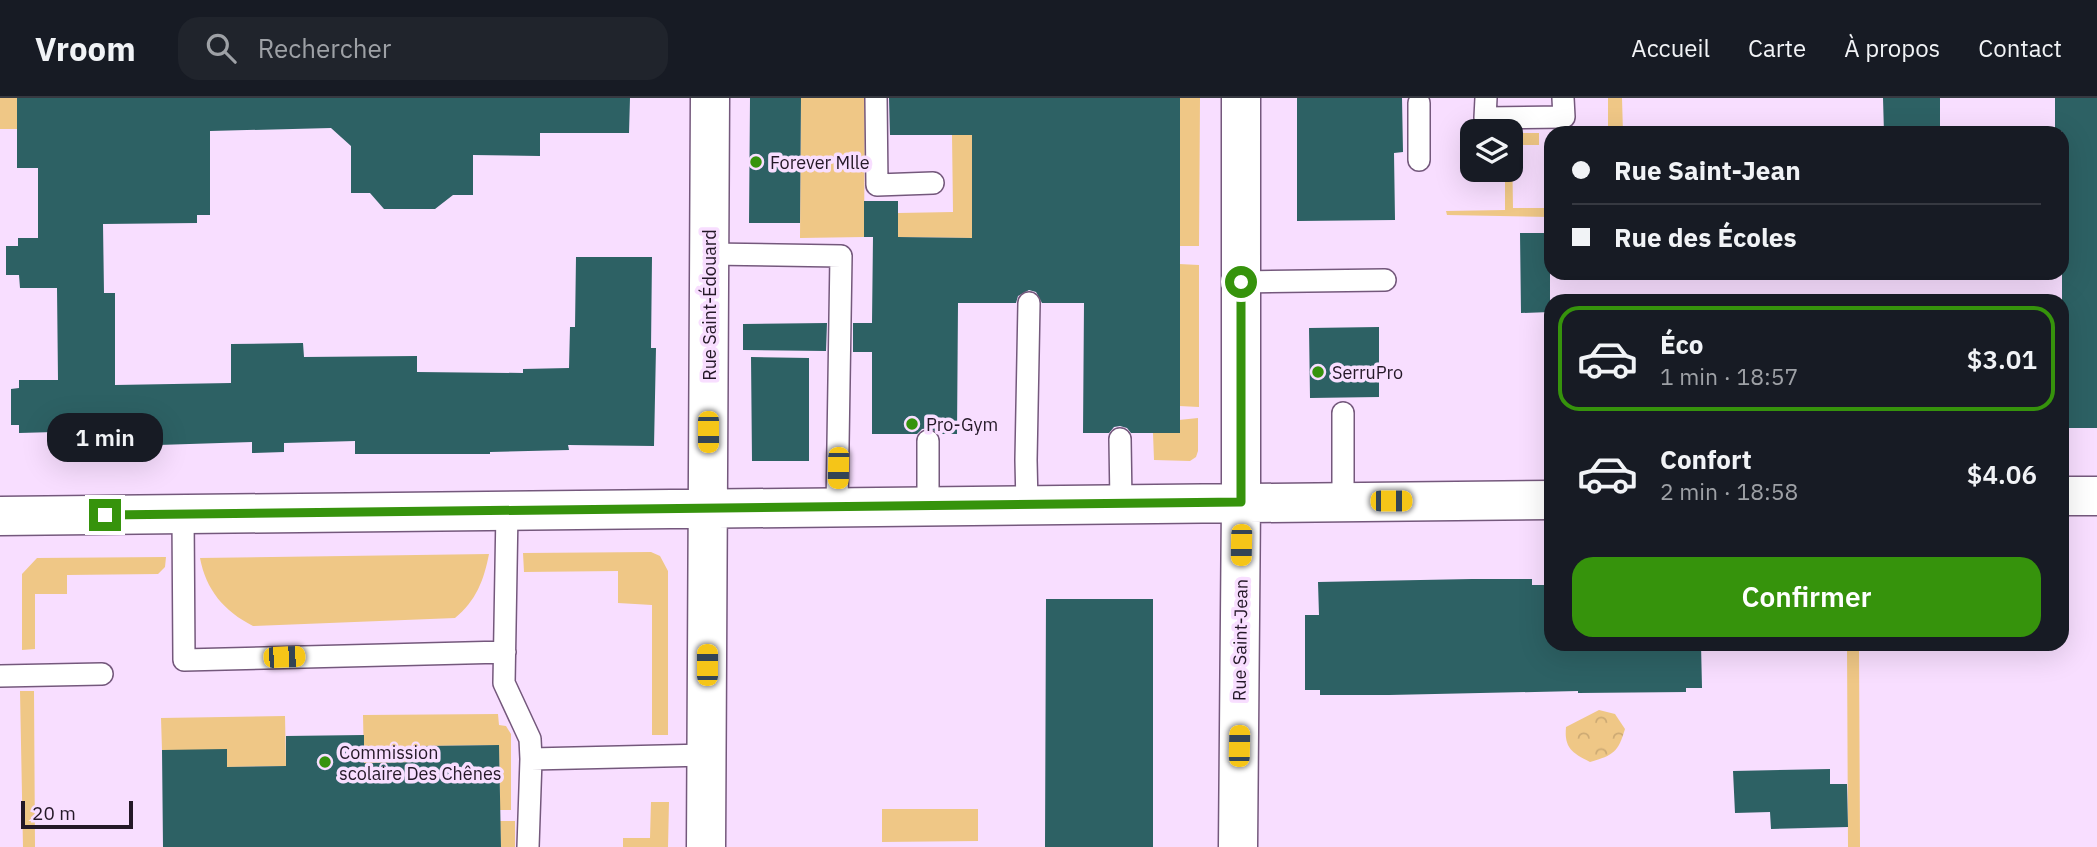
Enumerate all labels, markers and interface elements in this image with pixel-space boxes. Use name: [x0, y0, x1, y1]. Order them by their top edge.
search box: [178, 17, 668, 80]
text: Vroom: [35, 27, 136, 70]
icon: search: [202, 29, 240, 67]
text: Rechercher: [258, 31, 391, 65]
text: Accueil: [1631, 32, 1710, 64]
text: Carte: [1748, 32, 1806, 64]
text: À propos: [1844, 32, 1940, 64]
text: Contact: [1978, 32, 2062, 64]
map controls: [1460, 119, 1523, 182]
button: layers: [1460, 119, 1523, 182]
place label: Forever Mlle: [770, 151, 870, 174]
text: Rue Saint-Jean: [1614, 153, 1801, 187]
marker: Forever Mlle: [748, 154, 764, 170]
text: Rue des Écoles: [1614, 220, 1797, 254]
street label: Rue Saint-Édouard: [698, 229, 721, 381]
route start: [1225, 266, 1257, 298]
icon: car: [1576, 327, 1639, 390]
text: Éco: [1660, 327, 1704, 361]
text: $3.01: [1967, 342, 2037, 376]
place label: SerruPro: [1332, 361, 1403, 384]
text: 1 min · 18:57: [1660, 361, 1798, 391]
marker: SerruPro: [1310, 364, 1326, 380]
car: [698, 411, 719, 453]
place label: Pro-Gym: [926, 413, 998, 436]
callout: 1 min: [47, 414, 163, 462]
marker: Pro-Gym: [904, 416, 920, 432]
text: 1 min: [75, 422, 135, 452]
icon: car: [1576, 442, 1639, 505]
text: Confort: [1660, 442, 1752, 476]
car: [828, 447, 849, 489]
text: $4.06: [1967, 457, 2037, 491]
text: 2 min · 18:58: [1660, 476, 1798, 506]
car: [1371, 491, 1413, 512]
route end: [89, 499, 121, 531]
car: [1231, 524, 1252, 566]
button: Confirmer: [1572, 557, 2041, 637]
street label: Rue Saint-Jean: [1227, 579, 1253, 701]
car: [697, 644, 718, 686]
car: [263, 646, 306, 668]
car: [1229, 725, 1250, 767]
place label: Commission scolaire Des Chênes: [339, 741, 502, 785]
marker: Commission scolaire Des Chênes: [317, 754, 333, 770]
scale bar: [21, 798, 133, 830]
text: 20 m: [32, 801, 76, 825]

